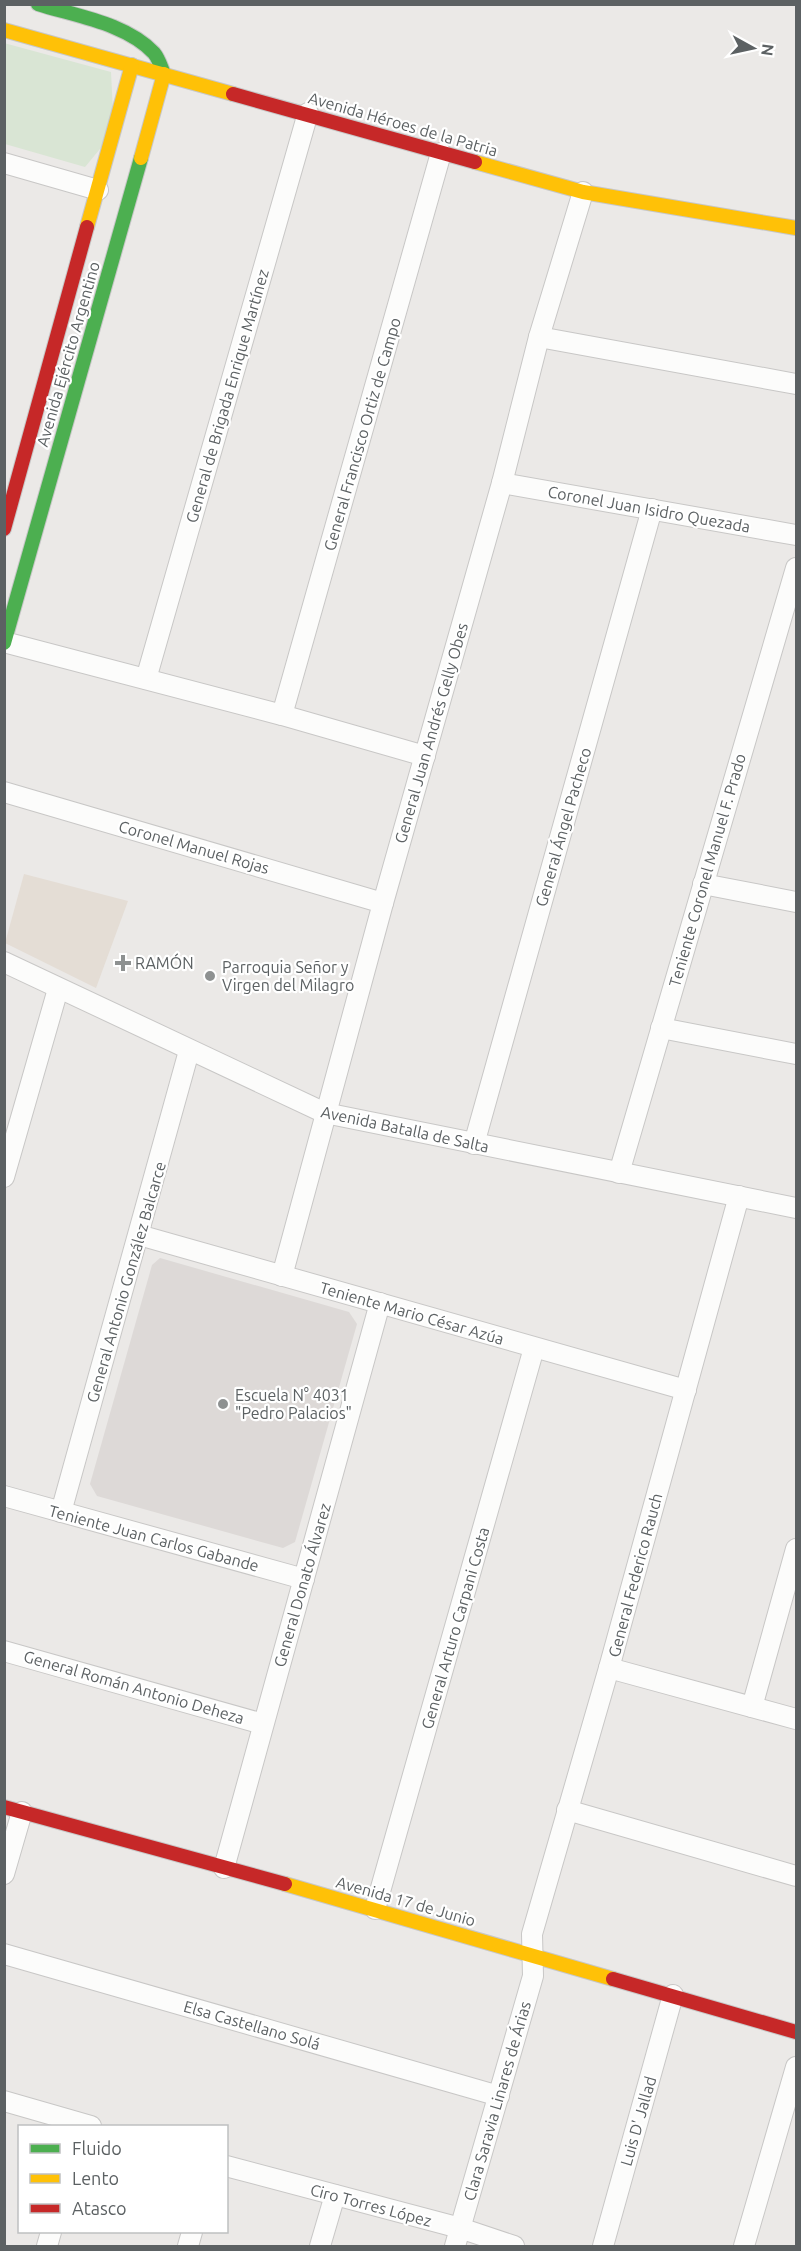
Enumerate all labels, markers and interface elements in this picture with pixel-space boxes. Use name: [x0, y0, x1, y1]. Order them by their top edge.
north arrow: [723, 18, 783, 78]
text: N: [758, 43, 778, 57]
street label: Avenida Héroes de la Patria: [306, 88, 500, 160]
street label: Avenida Ejército Argentino: [33, 259, 103, 449]
street label: General de Brigada Enrique Martínez: [182, 267, 272, 525]
street label: General Francisco Ortiz de Campo: [320, 315, 404, 553]
street label: Coronel Juan Isidro Quezada: [546, 482, 752, 536]
street label: General Juan Andrés Gelly Obes: [391, 621, 471, 845]
street label: General Ángel Pacheco: [530, 745, 594, 909]
street label: Teniente Coronel Manuel F. Prado: [665, 751, 749, 989]
street label: Coronel Manuel Rojas: [117, 817, 271, 877]
place label: RAMÓN: [135, 953, 194, 972]
marker: RAMÓN: [116, 956, 130, 970]
place label: Parroquia Señor y Virgen del Milagro: [222, 958, 354, 994]
marker: Parroquia Señor y Virgen del Milagro: [203, 969, 217, 983]
street label: Avenida Batalla de Salta: [319, 1102, 491, 1156]
street label: General Antonio González Balcarce: [83, 1159, 169, 1405]
street label: Teniente Mario César Azúa: [318, 1278, 506, 1348]
place label: Escuela N° 4031 "Pedro Palacios": [235, 1386, 352, 1422]
marker: Escuela N° 4031 "Pedro Palacios": [216, 1397, 230, 1411]
street label: General Federico Rauch: [604, 1491, 666, 1659]
street label: General Donato Álvarez: [268, 1500, 334, 1669]
street label: Teniente Juan Carlos Gabande: [47, 1501, 261, 1575]
street label: General Arturo Carpani Costa: [417, 1525, 493, 1731]
street label: General Román Antonio Deheza: [22, 1647, 246, 1727]
street label: Avenida 17 de Junio: [334, 1872, 478, 1930]
street label: Elsa Castellano Solá: [182, 1997, 322, 2053]
street label: Clara Saravia Linares de Árias: [458, 1998, 534, 2203]
street label: Luis D' Jallad: [617, 2074, 659, 2168]
legend: [18, 2125, 228, 2233]
text: Fluido: [72, 2138, 122, 2158]
text: Lento: [72, 2168, 119, 2188]
street label: Ciro Torres López: [308, 2180, 434, 2230]
text: Atasco: [72, 2198, 127, 2218]

